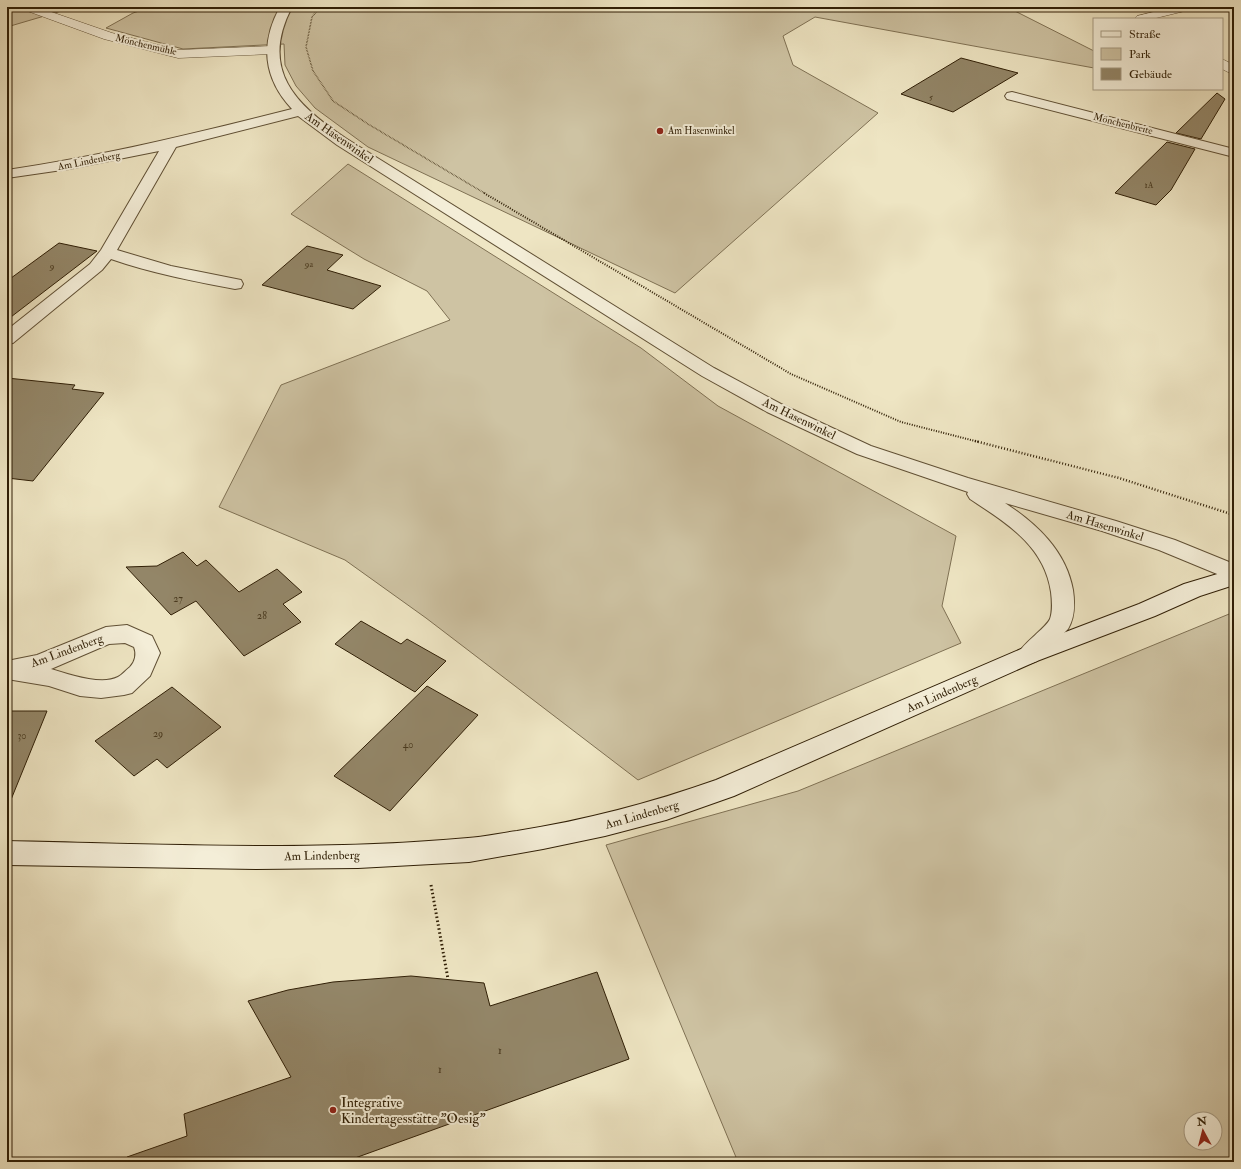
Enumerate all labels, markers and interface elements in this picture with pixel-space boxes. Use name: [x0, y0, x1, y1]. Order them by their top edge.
legend: [1093, 18, 1223, 90]
text: Straße: [1129, 27, 1160, 42]
street label: Mönchenmühle: [114, 32, 178, 58]
text: Park: [1129, 47, 1151, 62]
text: Gebäude: [1129, 67, 1172, 82]
house number: 5: [929, 92, 933, 103]
street label: Am Hasenwinkel: [301, 108, 376, 167]
street label: Mönchenbreite: [1092, 111, 1154, 137]
place label: Am Hasenwinkel: [667, 125, 735, 137]
marker: Am Hasenwinkel: [655, 126, 665, 136]
street label: Am Lindenberg: [56, 149, 122, 173]
house number: 1A: [1145, 180, 1154, 191]
house number: 9a: [304, 259, 313, 270]
house number: 9: [49, 261, 55, 272]
street label: Am Hasenwinkel: [759, 394, 838, 443]
street label: Am Hasenwinkel: [1064, 507, 1145, 545]
house number: 27: [173, 593, 183, 605]
house number: 28: [257, 610, 267, 622]
street label: Am Lindenberg: [28, 631, 106, 671]
street label: Am Lindenberg: [903, 671, 981, 717]
house number: 29: [153, 728, 163, 740]
house number: 30: [18, 730, 26, 742]
house number: 40: [403, 739, 413, 751]
street label: Am Lindenberg: [603, 797, 682, 833]
street label: Am Lindenberg: [283, 848, 361, 864]
house number: 1: [498, 1043, 502, 1058]
house number: 1: [438, 1062, 442, 1077]
place label: Integrative Kindertagesstätte "Oesig": [341, 1094, 486, 1127]
marker: Integrative Kindertagesstätte "Oesig": [328, 1105, 338, 1115]
north arrow: [1183, 1111, 1223, 1151]
text: N: [1195, 1114, 1209, 1129]

